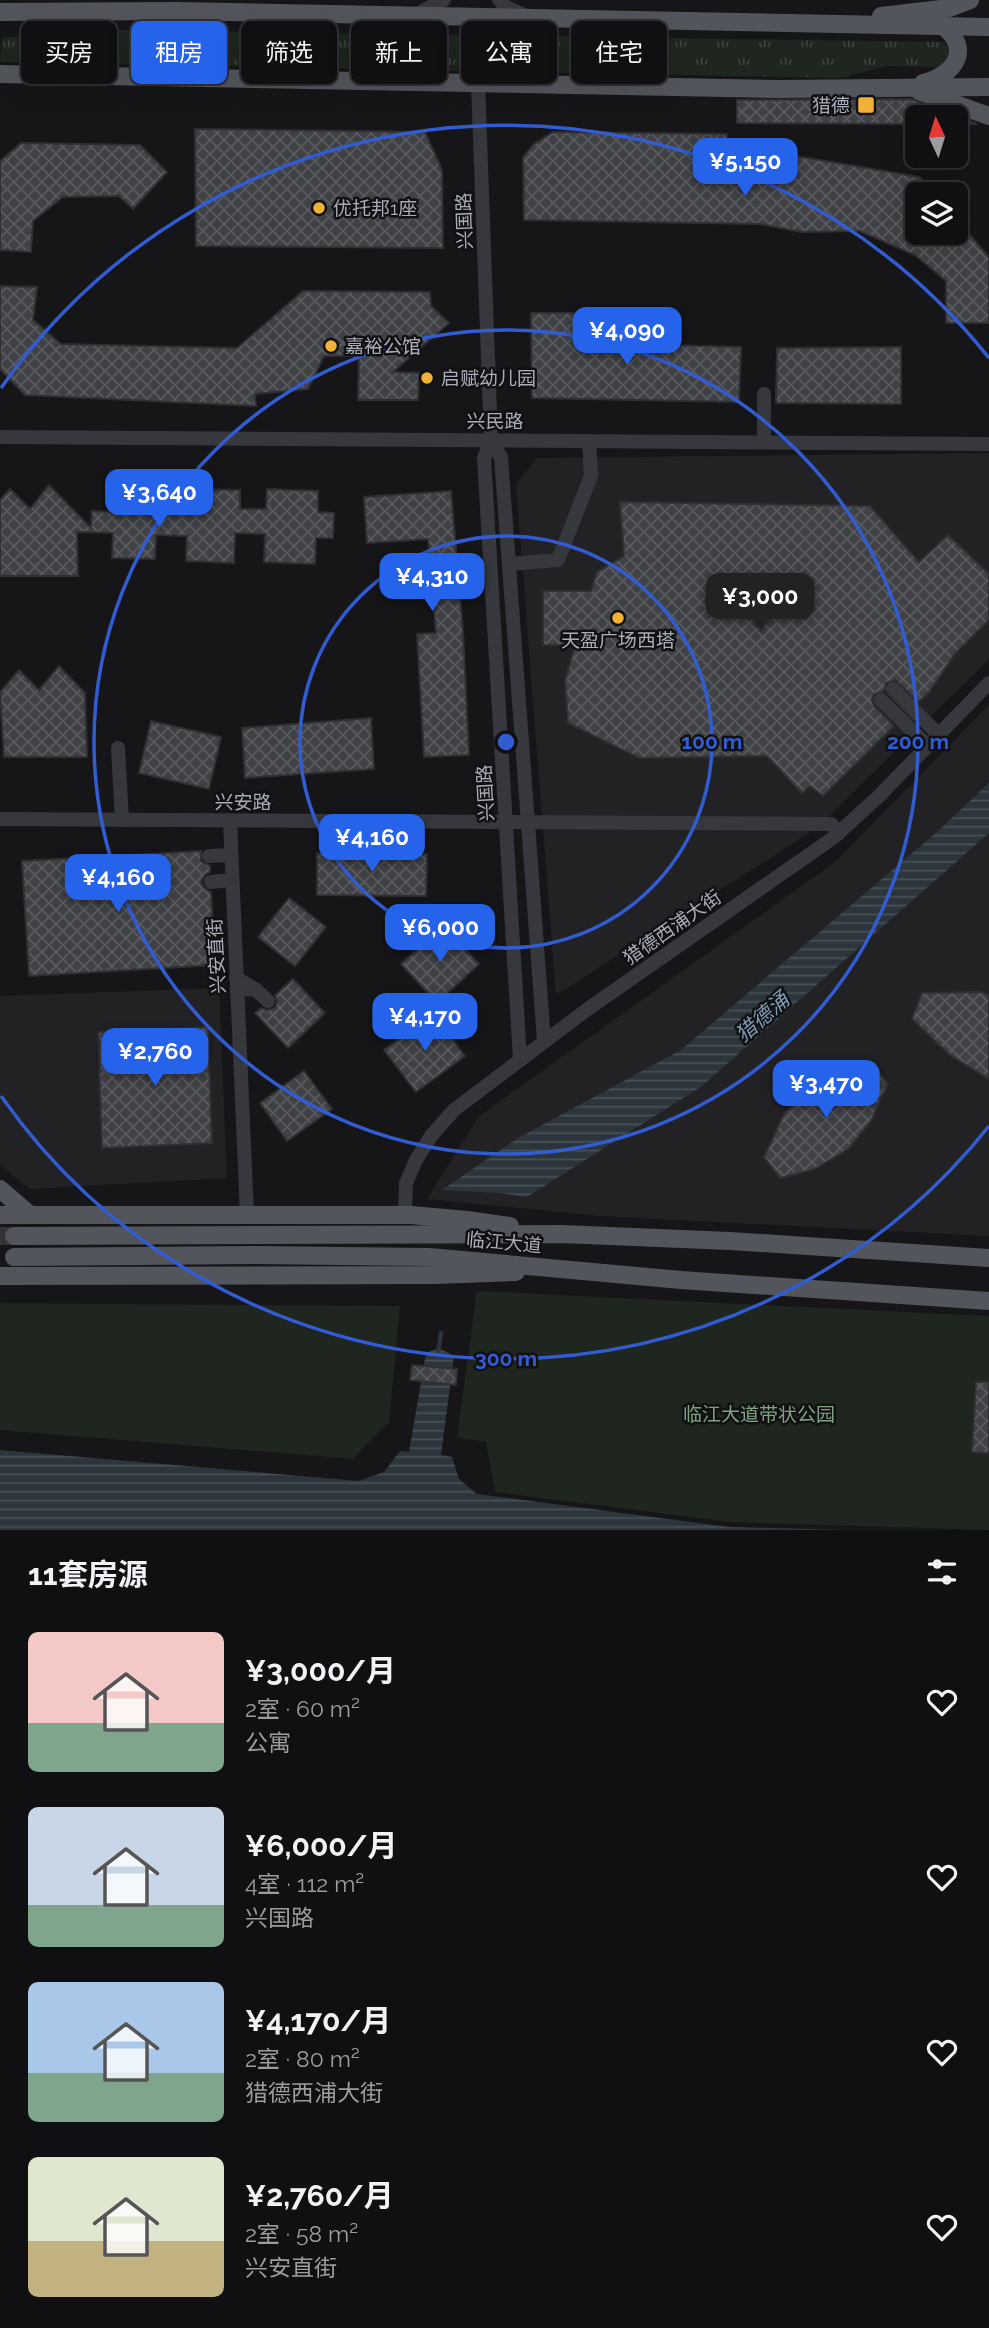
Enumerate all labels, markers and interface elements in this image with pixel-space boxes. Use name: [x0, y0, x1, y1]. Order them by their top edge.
chip: 买房: [21, 21, 117, 84]
chip: 租房: [131, 21, 227, 84]
chip: 筛选: [241, 21, 337, 84]
chip: 新上: [351, 21, 447, 84]
chip: 公寓: [461, 21, 557, 84]
chip: 住宅: [571, 21, 667, 84]
place label: 猎德: [812, 94, 850, 116]
marker: 猎德: [856, 95, 876, 115]
north arrow: [905, 105, 968, 168]
map controls: [905, 105, 968, 245]
pin: ¥5,150: [688, 138, 802, 198]
text: ¥5,150: [709, 147, 781, 174]
button: layers: [905, 182, 968, 245]
street label: 兴国路: [452, 192, 476, 250]
place label: 优托邦1座: [333, 197, 417, 219]
marker: 优托邦1座: [311, 200, 327, 216]
pin: ¥4,090: [570, 308, 684, 367]
text: ¥4,090: [589, 316, 665, 343]
place label: 嘉裕公馆: [345, 335, 421, 357]
marker: 嘉裕公馆: [323, 338, 339, 354]
place label: 启赋幼儿园: [441, 367, 536, 389]
marker: 启赋幼儿园: [419, 370, 435, 386]
street label: 兴民路: [466, 410, 524, 432]
pin: ¥3,640: [102, 470, 216, 529]
text: ¥3,640: [121, 478, 197, 505]
pin: ¥4,310: [375, 554, 489, 613]
text: ¥4,310: [395, 562, 469, 589]
pin: ¥3,000: [703, 574, 817, 633]
text: ¥3,000: [722, 582, 798, 609]
marker: 天盈广场西塔: [610, 610, 626, 626]
place label: 天盈广场西塔: [561, 629, 675, 651]
text: 100 m: [682, 729, 742, 754]
text: 200 m: [887, 729, 949, 754]
centre of rings: [494, 730, 518, 754]
street label: 兴国路: [473, 764, 497, 822]
street label: 兴安路: [214, 791, 272, 813]
pin: ¥4,160: [315, 814, 429, 874]
text: ¥4,160: [335, 823, 409, 850]
pin: ¥4,160: [61, 855, 175, 914]
text: ¥4,160: [81, 863, 155, 890]
street label: 猎德西浦大街: [619, 885, 725, 969]
pin: ¥6,000: [383, 904, 497, 964]
text: ¥6,000: [401, 913, 479, 940]
street label: 兴安直街: [203, 917, 229, 995]
water label: 猎德涌: [730, 986, 795, 1047]
pin: ¥4,170: [368, 993, 482, 1053]
text: ¥4,170: [388, 1002, 462, 1029]
pin: ¥2,760: [98, 1028, 212, 1088]
text: ¥2,760: [117, 1037, 193, 1064]
pin: ¥3,470: [769, 1060, 883, 1120]
text: ¥3,470: [789, 1069, 863, 1096]
street label: 临江大道: [465, 1228, 543, 1256]
text: 300 m: [475, 1346, 537, 1371]
park label: 临江大道带状公园: [683, 1403, 835, 1425]
icon: filters: [923, 1553, 961, 1591]
text: 11套房源: [28, 1557, 148, 1592]
text: ¥3,000/月: [245, 1653, 396, 1688]
icon: home: [84, 1660, 168, 1744]
icon: heart: [923, 1683, 961, 1721]
text: 2室 · 60 m²: [245, 1695, 360, 1722]
text: 公寓: [245, 1729, 291, 1756]
text: ¥6,000/月: [245, 1828, 397, 1863]
icon: home: [84, 1835, 168, 1919]
icon: heart: [923, 1858, 961, 1896]
text: 4室 · 112 m²: [245, 1870, 364, 1897]
text: 兴国路: [245, 1904, 314, 1931]
text: ¥4,170/月: [245, 2003, 391, 2038]
icon: home: [84, 2010, 168, 2094]
icon: heart: [923, 2033, 961, 2071]
text: 2室 · 80 m²: [245, 2045, 360, 2072]
text: 猎德西浦大街: [245, 2079, 383, 2106]
text: ¥2,760/月: [245, 2178, 394, 2213]
icon: home: [84, 2185, 168, 2269]
icon: heart: [923, 2208, 961, 2246]
text: 2室 · 58 m²: [245, 2220, 358, 2247]
text: 兴安直街: [245, 2254, 337, 2281]

